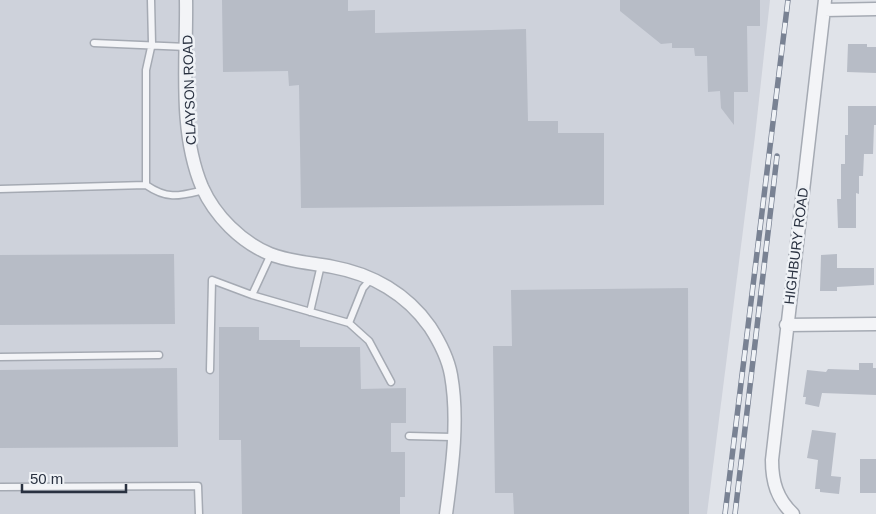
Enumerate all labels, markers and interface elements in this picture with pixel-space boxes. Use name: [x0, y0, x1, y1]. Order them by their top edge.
street label: CLAYSON ROAD: [179, 35, 199, 145]
street label: HIGHBURY ROAD: [781, 187, 811, 305]
scale bar: [22, 462, 126, 494]
text: 50 m: [30, 470, 63, 487]

